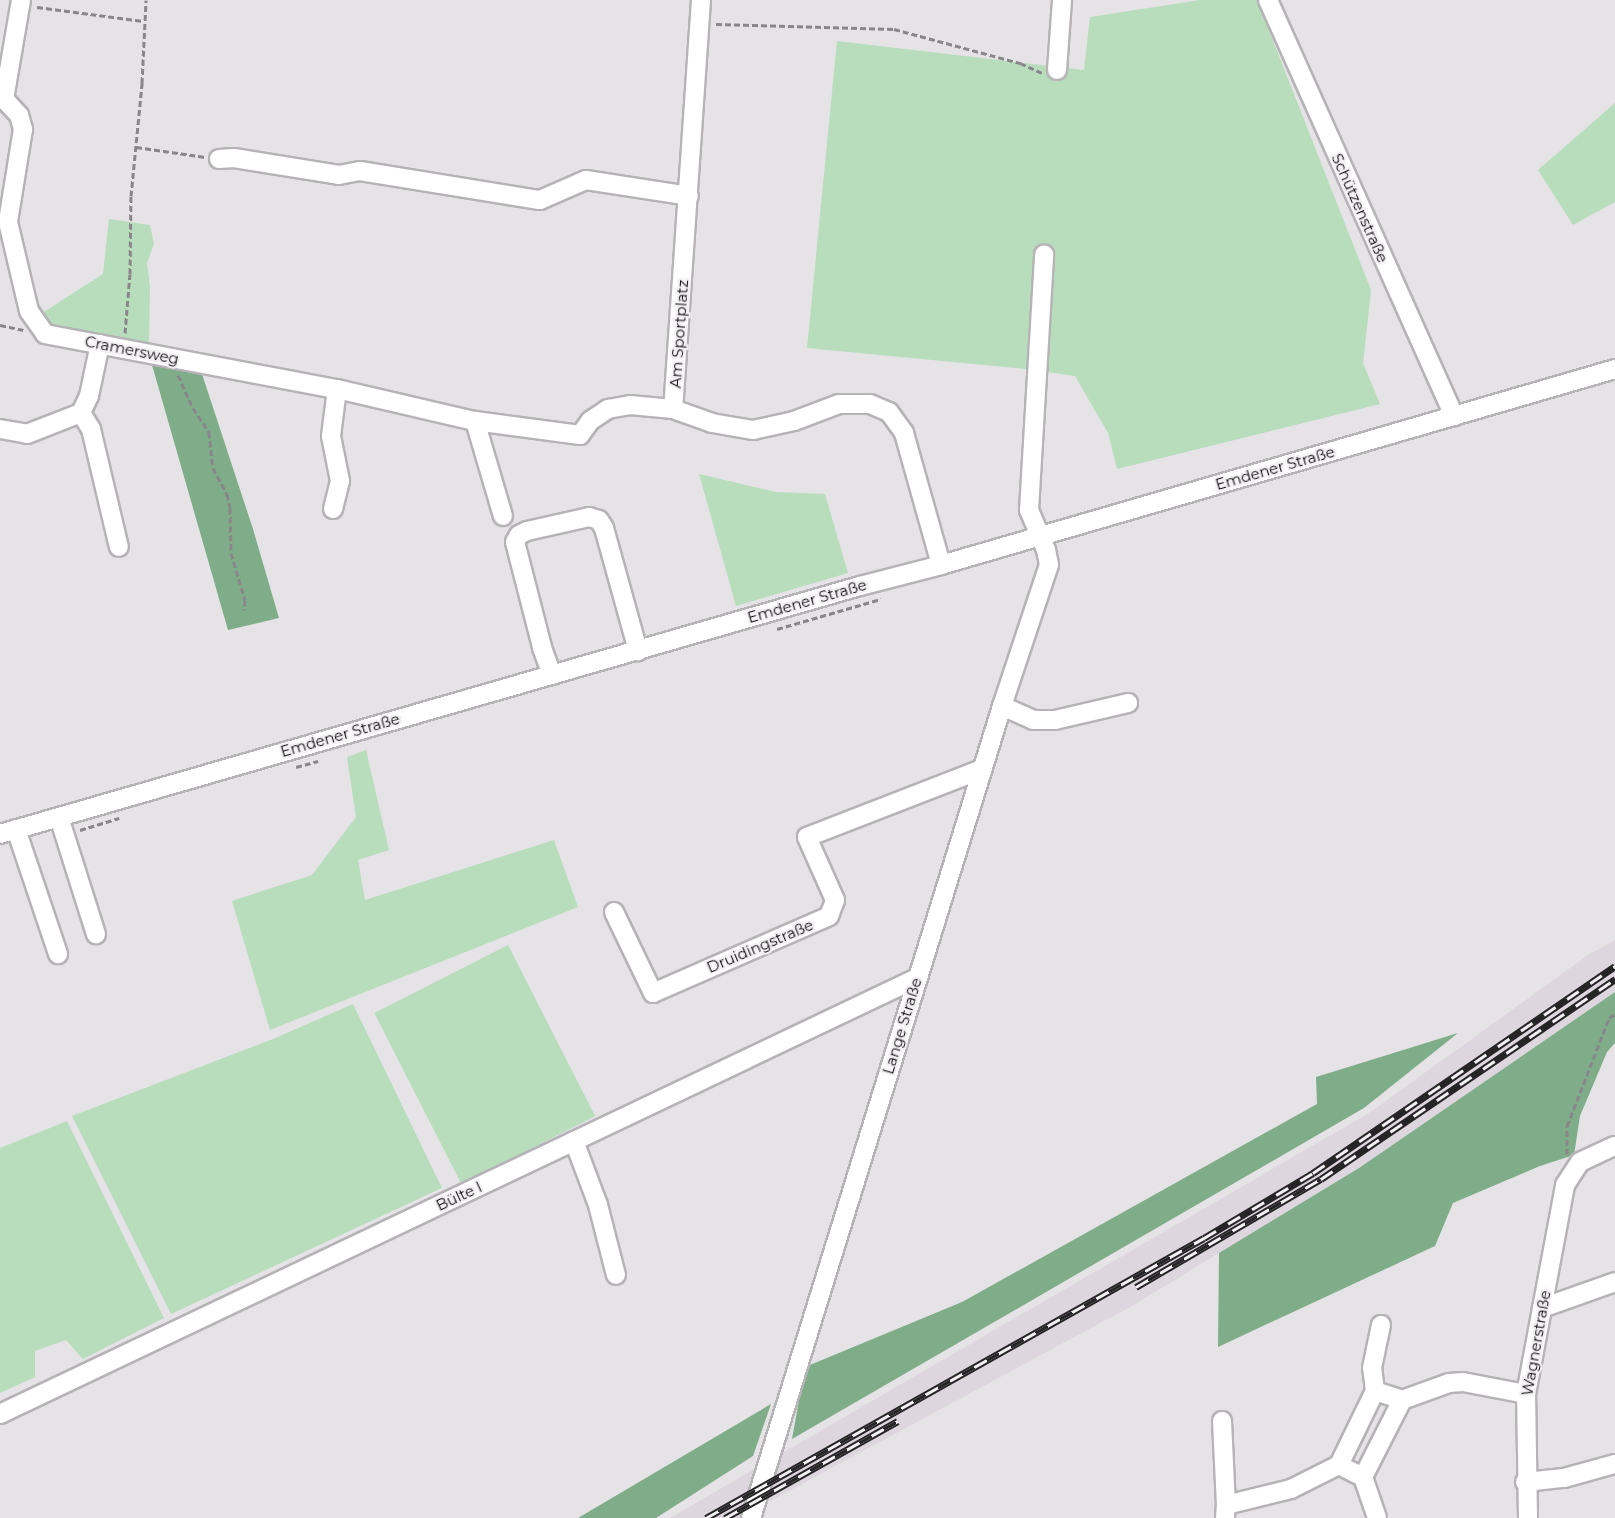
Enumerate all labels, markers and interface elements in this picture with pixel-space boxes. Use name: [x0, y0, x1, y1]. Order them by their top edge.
street label: Schützenstraße: [1328, 151, 1392, 265]
street label: Am Sportplatz: [666, 279, 692, 389]
street label: Cramersweg: [84, 332, 180, 368]
street label: Emdener Straße: [1213, 442, 1337, 494]
street label: Emdener Straße: [745, 575, 869, 627]
street label: Emdener Straße: [278, 709, 402, 761]
street label: Druidingstraße: [704, 915, 816, 977]
street label: Lange Straße: [879, 976, 925, 1076]
street label: Bülte I: [433, 1178, 485, 1214]
street label: Wagnerstraße: [1518, 1289, 1554, 1397]

